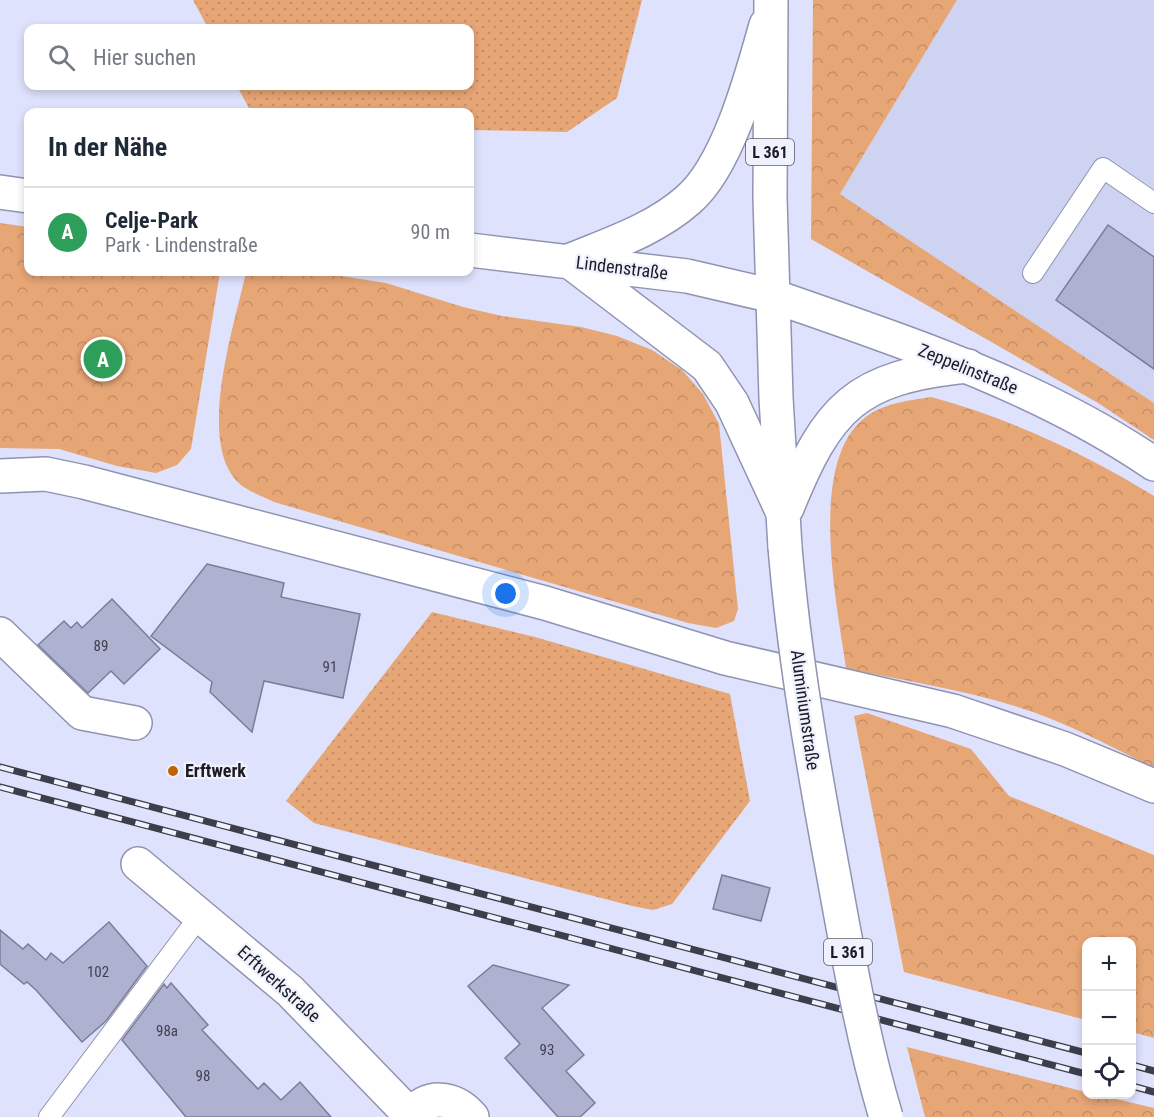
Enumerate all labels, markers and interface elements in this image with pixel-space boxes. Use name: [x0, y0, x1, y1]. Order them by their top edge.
search box: [24, 24, 474, 90]
icon: search: [45, 41, 78, 74]
text: Hier suchen: [93, 45, 196, 70]
text: In der Nähe: [48, 132, 167, 162]
road number: L 361: [746, 139, 794, 165]
text: Celje-Park: [105, 208, 198, 233]
text: A: [62, 220, 73, 244]
text: 90 m: [411, 220, 450, 244]
text: Park · Lindenstraße: [105, 233, 258, 257]
street label: Lindenstraße: [575, 251, 669, 284]
pin: A: [84, 336, 122, 382]
street label: Zeppelinstraße: [915, 339, 1021, 398]
your location: [491, 579, 520, 608]
house number: 89: [94, 637, 108, 655]
street label: Aluminiumstraße: [787, 648, 824, 771]
house number: 91: [323, 658, 337, 676]
place label: Erftwerk: [185, 760, 246, 781]
marker: Erftwerk: [166, 764, 180, 778]
map controls: [1082, 937, 1136, 1099]
button: +: [1082, 937, 1136, 991]
road number: L 361: [824, 939, 872, 965]
street label: Erftwerkstraße: [233, 941, 325, 1026]
house number: 102: [87, 963, 109, 981]
button: −: [1082, 991, 1136, 1045]
house number: 98a: [156, 1022, 178, 1040]
house number: 93: [540, 1041, 554, 1059]
button: locate: [1082, 1045, 1136, 1099]
house number: 98: [196, 1067, 210, 1085]

